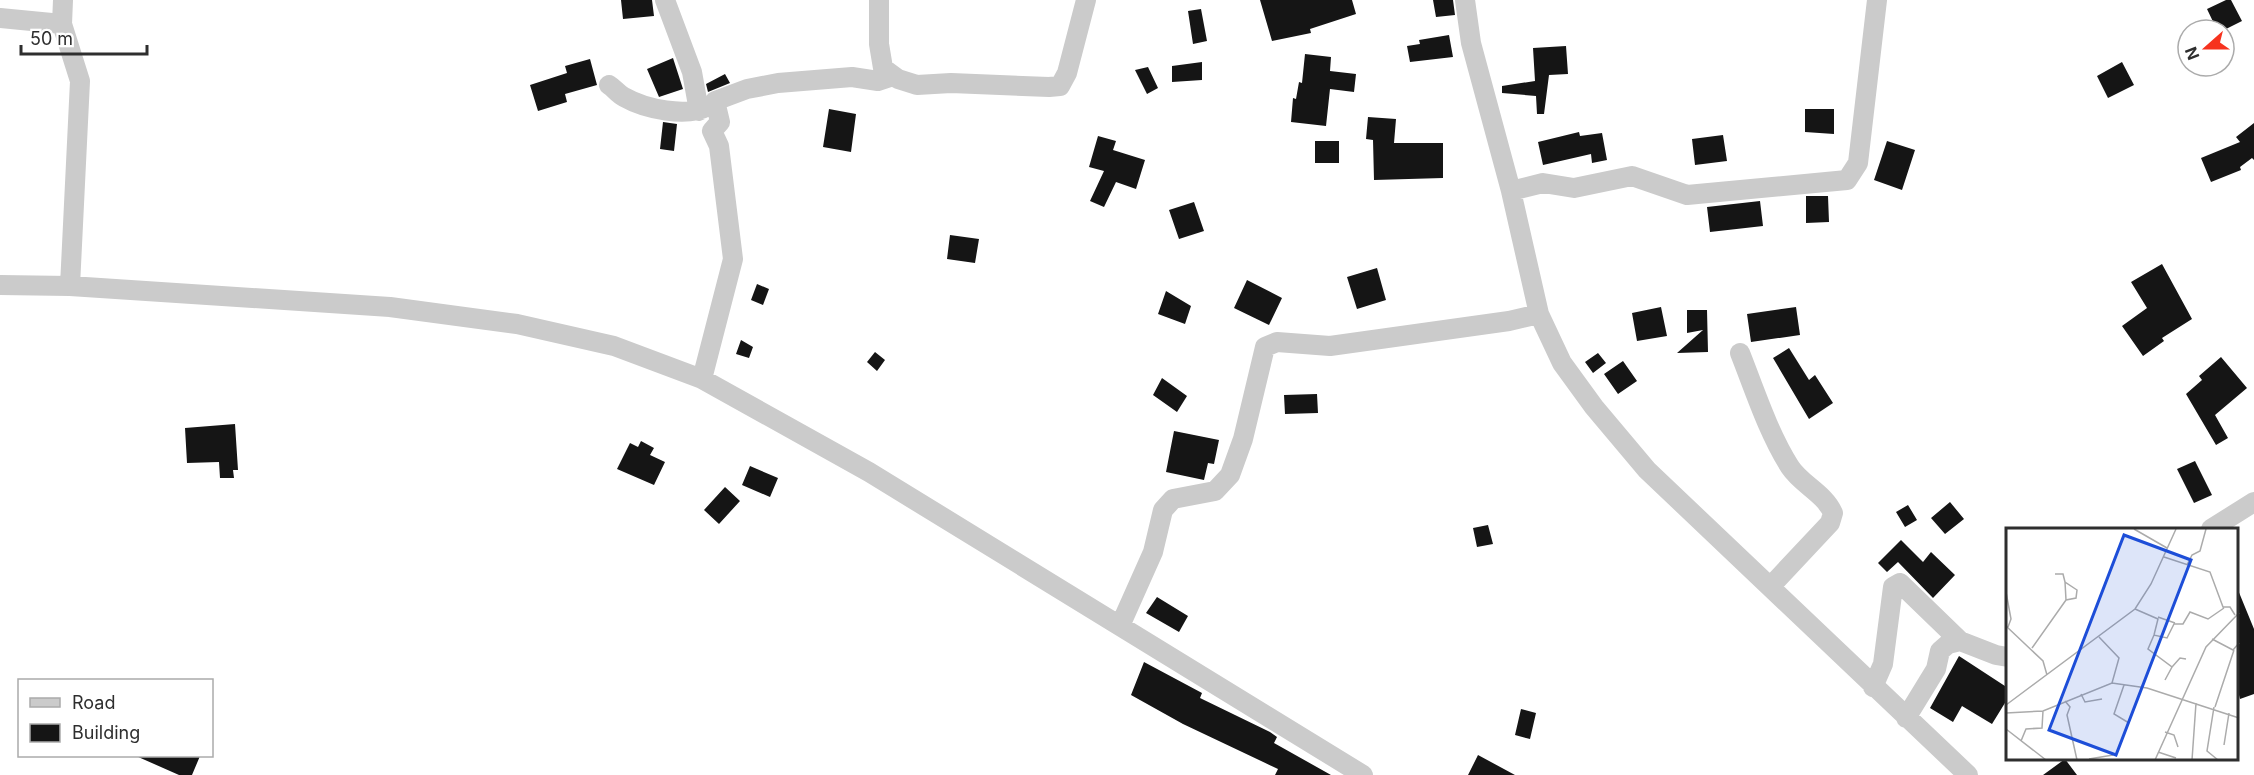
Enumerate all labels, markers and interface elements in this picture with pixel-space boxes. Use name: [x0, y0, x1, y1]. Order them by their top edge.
scale bar: [21, 18, 147, 56]
north arrow: [2176, 18, 2236, 78]
text: 50 m: [30, 28, 73, 49]
text: N: [2180, 44, 2204, 63]
inset map: [2006, 528, 2239, 760]
legend: [18, 679, 213, 757]
text: Road: [72, 692, 115, 713]
text: Building: [72, 722, 140, 743]

